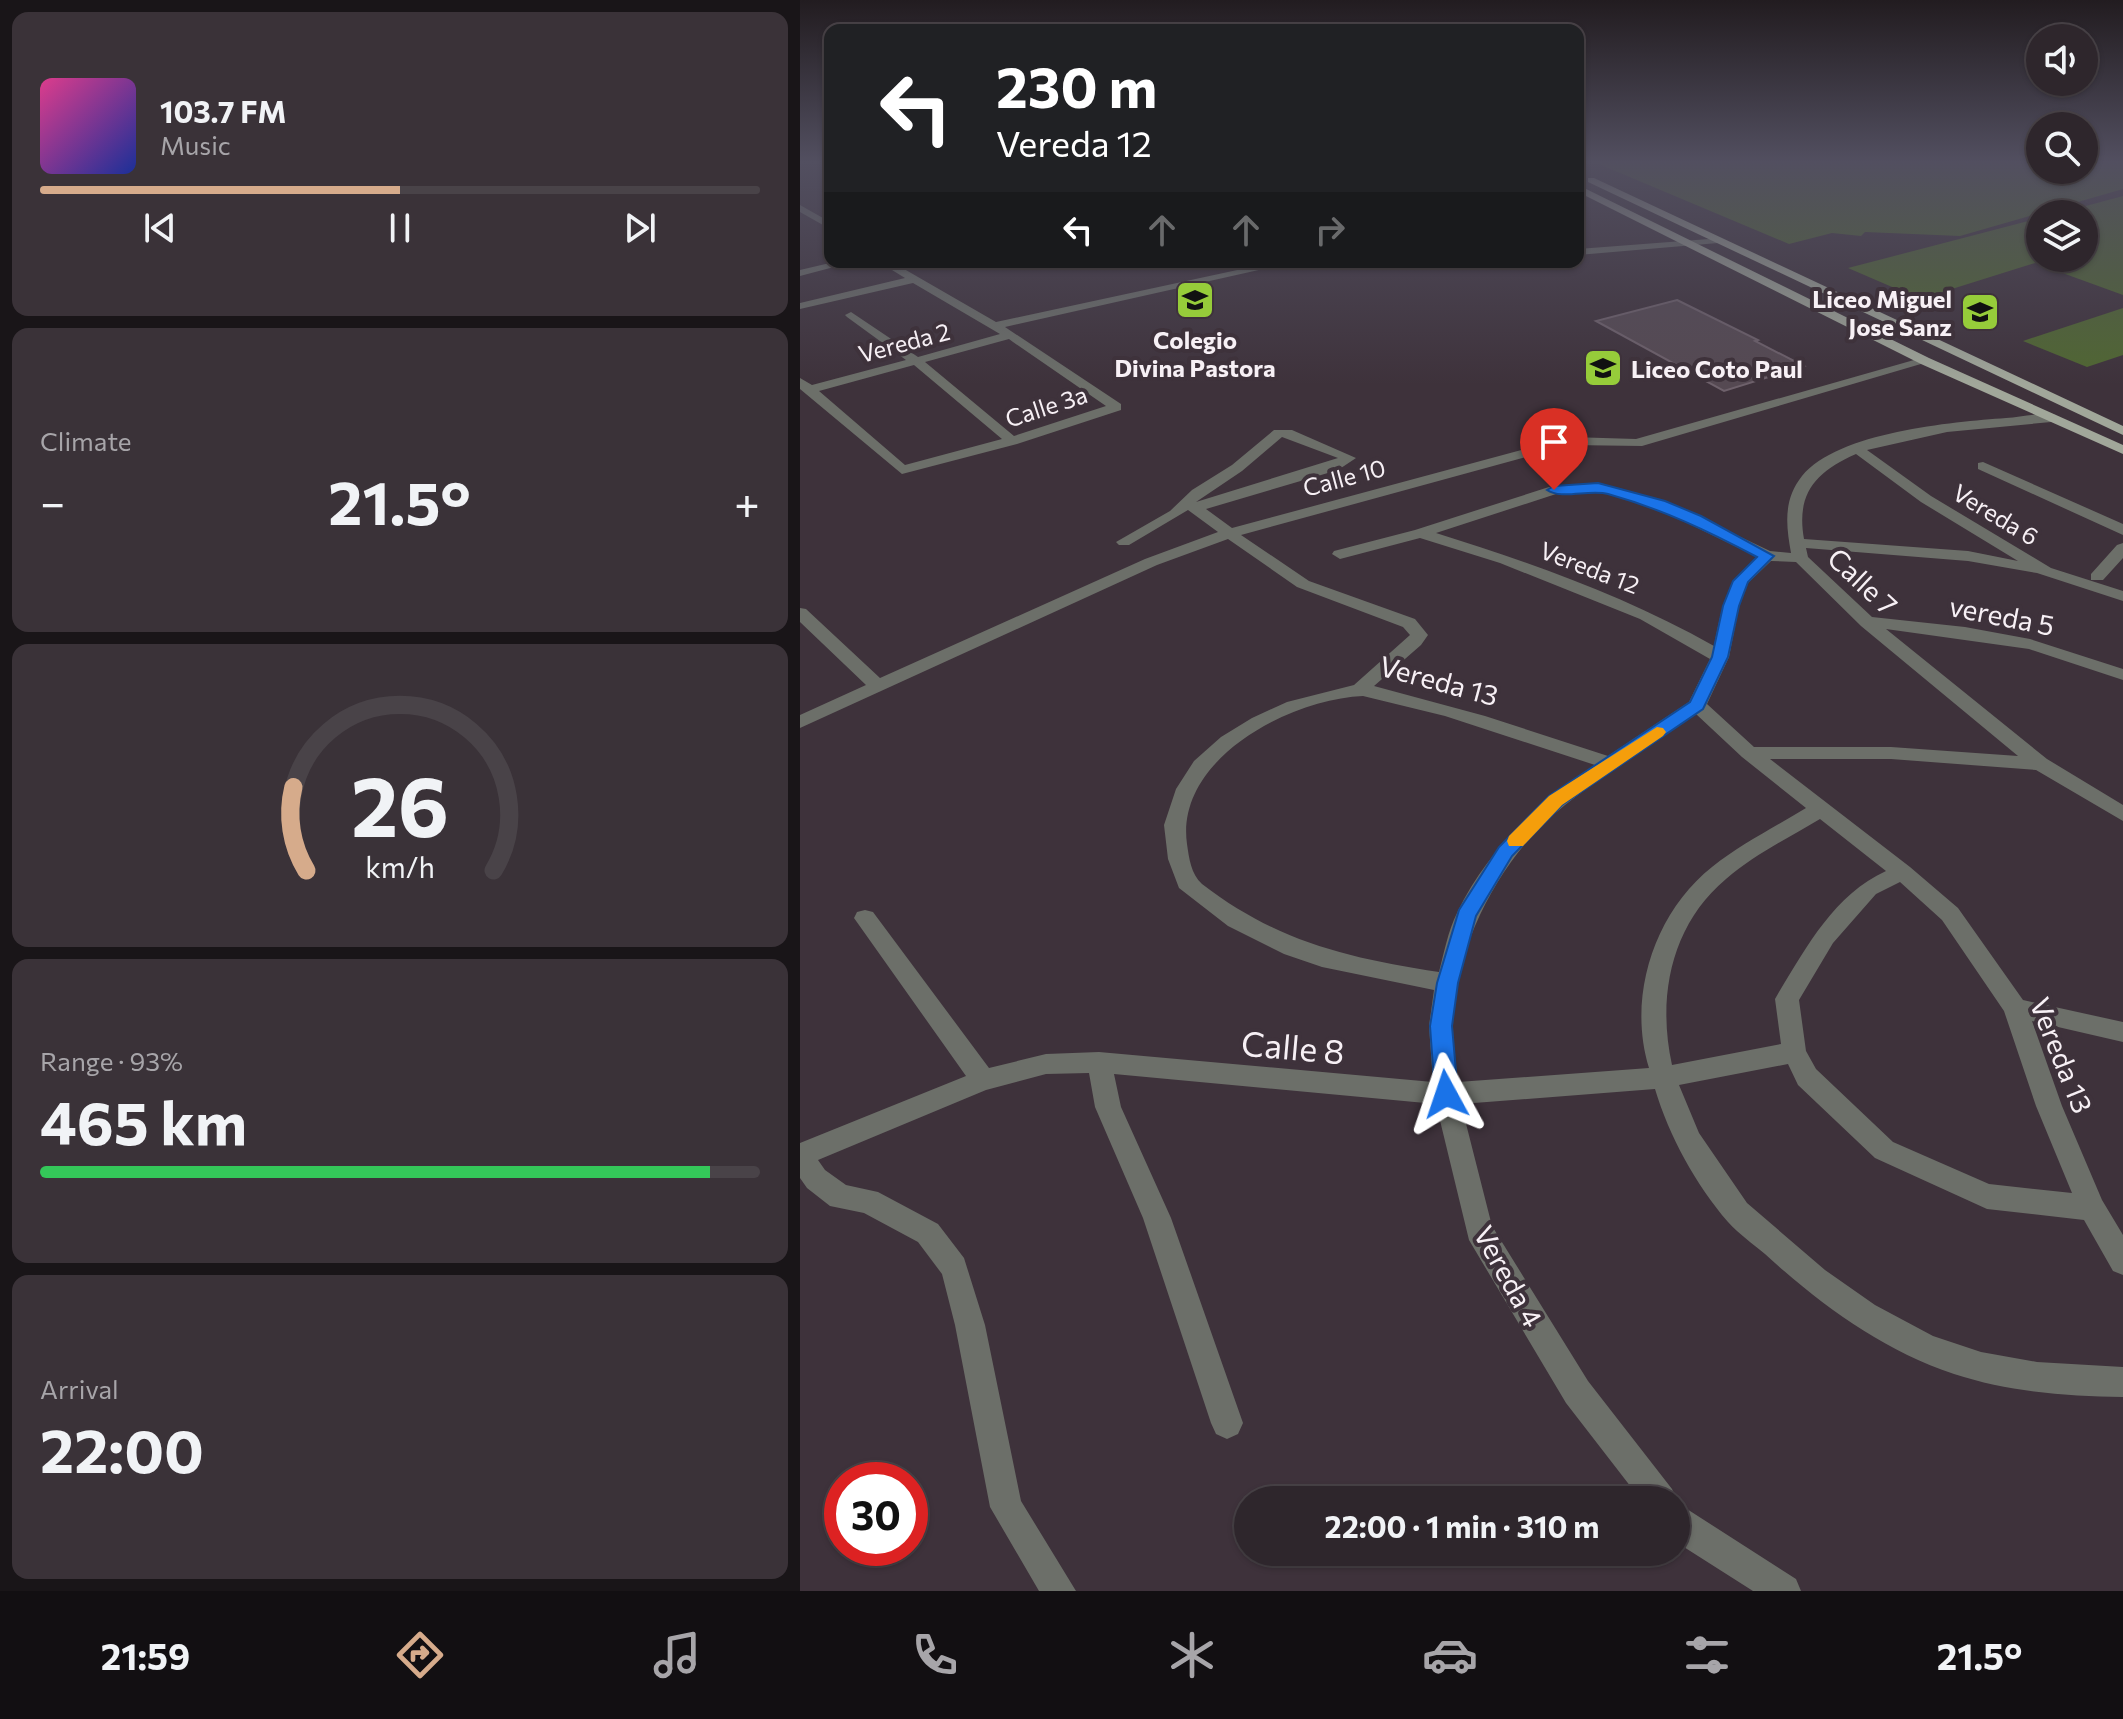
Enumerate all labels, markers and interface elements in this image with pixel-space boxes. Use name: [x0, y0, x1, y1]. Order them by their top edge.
map controls: [2026, 24, 2098, 272]
button: sound: [2026, 24, 2098, 96]
text: 230 m: [996, 51, 1157, 120]
icon: left: [864, 56, 968, 160]
text: 103.7 FM: [160, 92, 286, 129]
button: search: [2026, 112, 2098, 184]
text: Vereda 12: [996, 120, 1152, 164]
text: Music: [160, 129, 231, 160]
button: layers: [2026, 200, 2098, 272]
icon: previous: [138, 206, 182, 250]
icon: pause: [378, 206, 422, 250]
icon: next: [618, 206, 662, 250]
icon: left: [1056, 208, 1100, 252]
icon: ahead: [1140, 208, 1184, 252]
icon: ahead: [1224, 208, 1268, 252]
icon: right: [1308, 208, 1352, 252]
school or university icon: Colegio Divina Pastora: [1174, 279, 1216, 321]
place label: Liceo Miguel Jose Sanz: [1812, 284, 1952, 341]
school or university icon: Liceo Miguel Jose Sanz: [1959, 291, 2001, 333]
street label: Vereda 2: [855, 316, 953, 368]
place label: Colegio Divina Pastora: [1114, 325, 1276, 382]
school or university icon: Liceo Coto Paul: [1582, 347, 1624, 389]
place label: Liceo Coto Paul: [1631, 354, 1803, 383]
street label: Calle 3a: [1001, 379, 1091, 433]
pin: [1520, 408, 1588, 490]
icon: arrive: [1532, 420, 1576, 464]
text: Climate: [40, 425, 132, 456]
street label: Calle 10: [1299, 452, 1389, 502]
text: 21.5°: [328, 464, 471, 537]
text: −: [40, 474, 65, 528]
text: +: [734, 474, 760, 528]
street label: Vereda 6: [1948, 477, 2044, 551]
street label: Vereda 12: [1536, 535, 1644, 599]
street label: Calle 7: [1821, 540, 1905, 622]
street label: vereda 5: [1947, 588, 2057, 642]
street label: Vereda 13: [1376, 648, 1502, 712]
text: 26: [351, 752, 449, 854]
text: km/h: [365, 850, 435, 885]
street label: Vereda 13: [2023, 992, 2101, 1118]
street label: Calle 8: [1240, 1021, 1346, 1071]
text: Range · 93%: [40, 1045, 183, 1076]
position arrow: [1404, 1052, 1488, 1136]
text: 465 km: [40, 1084, 247, 1157]
street label: Vereda 4: [1467, 1219, 1551, 1333]
text: Arrival: [40, 1373, 119, 1404]
text: 22:00: [40, 1412, 204, 1485]
speed limit sign: 30: [824, 1462, 928, 1566]
text: 22:00 · 1 min · 310 m: [1325, 1507, 1599, 1544]
icon: directions: [392, 1627, 448, 1683]
icon: music: [649, 1627, 705, 1683]
icon: phone: [907, 1627, 963, 1683]
icon: climate: [1164, 1627, 1220, 1683]
icon: car: [1422, 1627, 1478, 1683]
icon: filters: [1679, 1627, 1735, 1683]
text: 21:59: [101, 1633, 190, 1677]
text: 21.5°: [1937, 1633, 2022, 1677]

